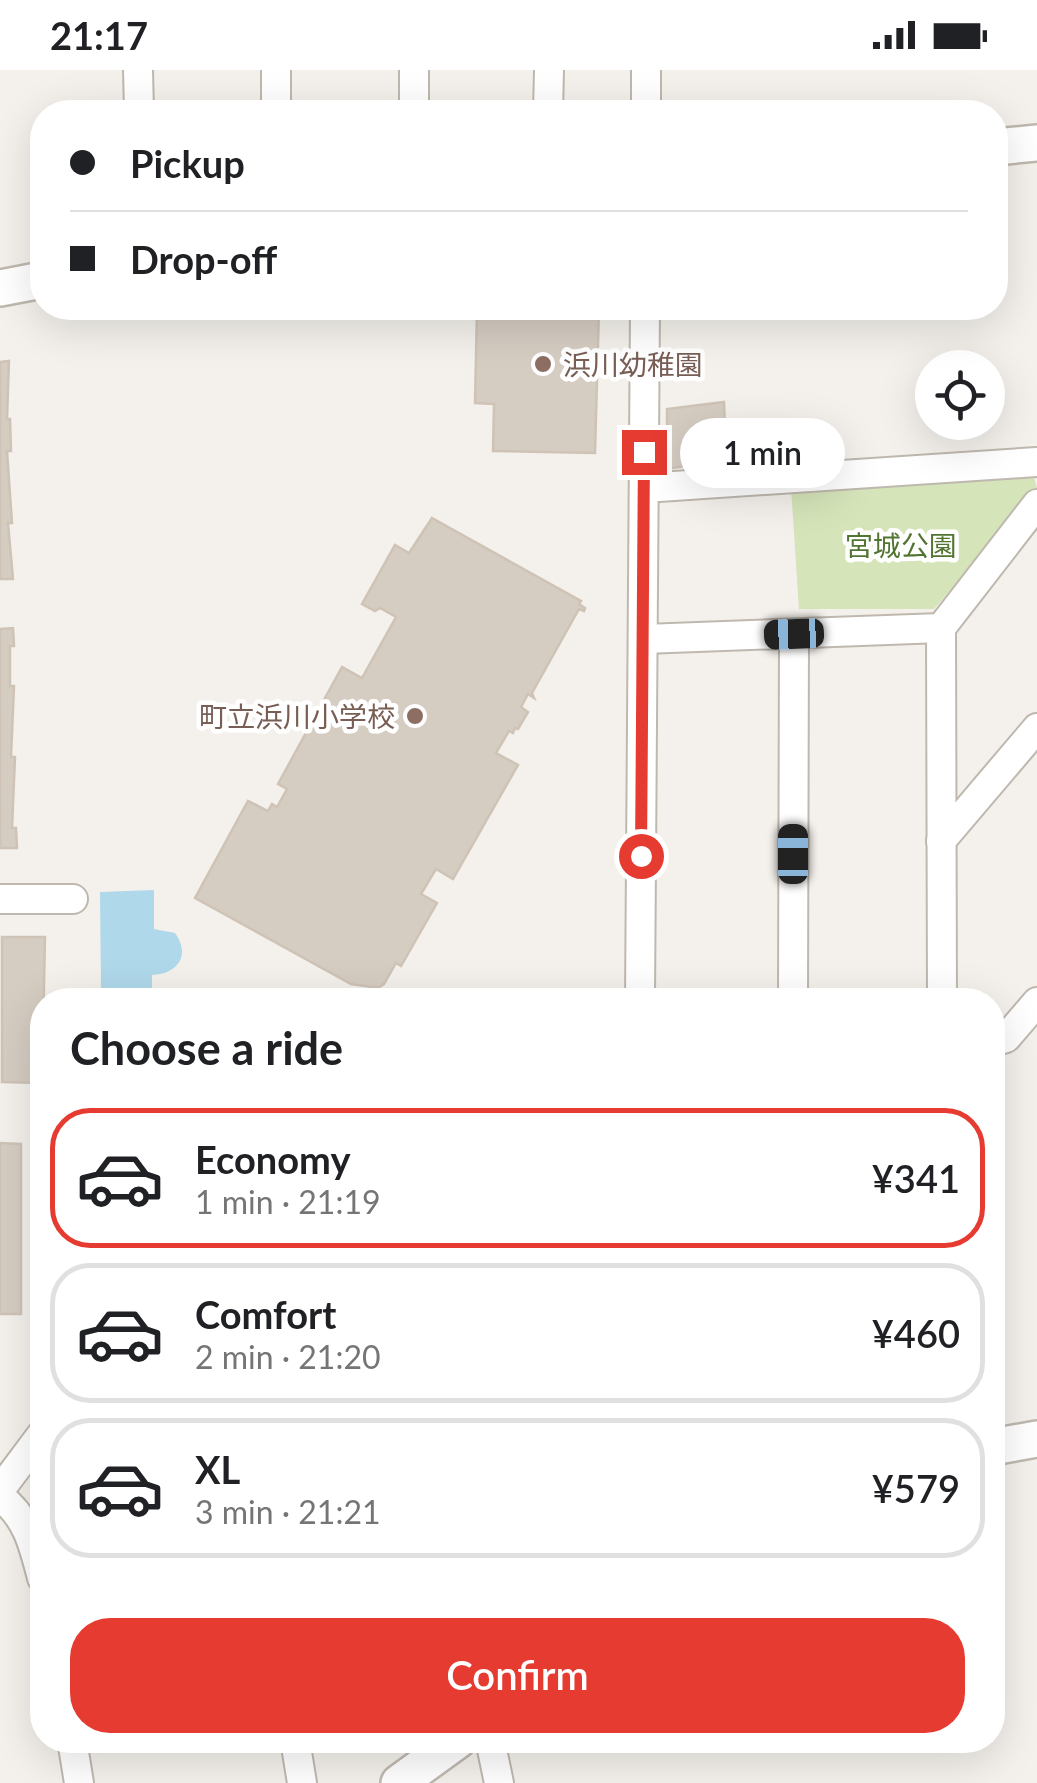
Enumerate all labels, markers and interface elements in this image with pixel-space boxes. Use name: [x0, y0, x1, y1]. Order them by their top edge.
text: 21:17: [50, 12, 148, 58]
text: Pickup: [130, 140, 245, 186]
text: Drop-off: [130, 236, 277, 282]
place label: 浜川幼稚園: [563, 347, 703, 381]
map controls: [915, 350, 1005, 440]
button: locate: [915, 350, 1005, 440]
marker: 浜川幼稚園: [532, 353, 554, 375]
callout: 1 min: [679, 417, 844, 487]
route end: [622, 430, 667, 475]
text: 1 min: [723, 433, 802, 472]
park label: 宮城公園: [845, 528, 957, 562]
car: [763, 618, 825, 650]
place label: 町立浜川小学校: [199, 699, 395, 733]
marker: 町立浜川小学校: [404, 705, 426, 727]
car: [778, 824, 808, 884]
route start: [619, 834, 664, 879]
text: Choose a ride: [70, 1021, 343, 1075]
icon: car: [75, 1133, 165, 1223]
text: Economy: [195, 1136, 350, 1182]
text: ¥341: [872, 1155, 960, 1201]
text: 1 min · 21:19: [195, 1182, 381, 1221]
icon: car: [75, 1288, 165, 1378]
text: Comfort: [195, 1291, 336, 1337]
text: ¥460: [872, 1310, 960, 1356]
text: 2 min · 21:20: [195, 1337, 381, 1376]
icon: car: [75, 1443, 165, 1533]
text: XL: [195, 1446, 240, 1492]
text: ¥579: [872, 1465, 960, 1511]
text: 3 min · 21:21: [195, 1492, 381, 1531]
button: Confirm: [70, 1618, 965, 1733]

